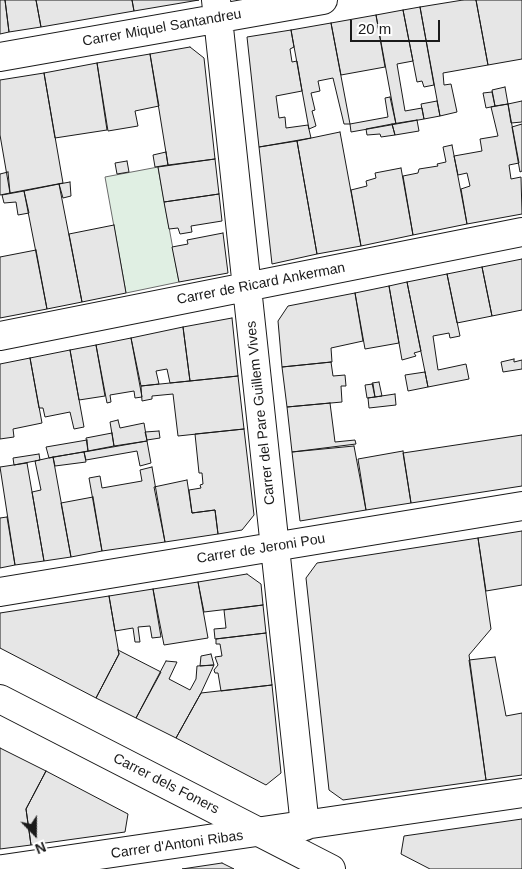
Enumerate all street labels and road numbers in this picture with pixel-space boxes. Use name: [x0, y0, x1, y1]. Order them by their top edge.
street label: Carrer Miquel Santandreu: [81, 6, 243, 50]
street label: Carrer de Ricard Ankerman: [175, 259, 347, 309]
street label: Carrer del Pare Guillem Vives: [243, 320, 279, 506]
street label: Carrer de Jeroni Pou: [196, 531, 326, 567]
street label: Carrer dels Foners: [110, 750, 222, 818]
street label: Carrer d'Antoni Ribas: [110, 827, 244, 863]

